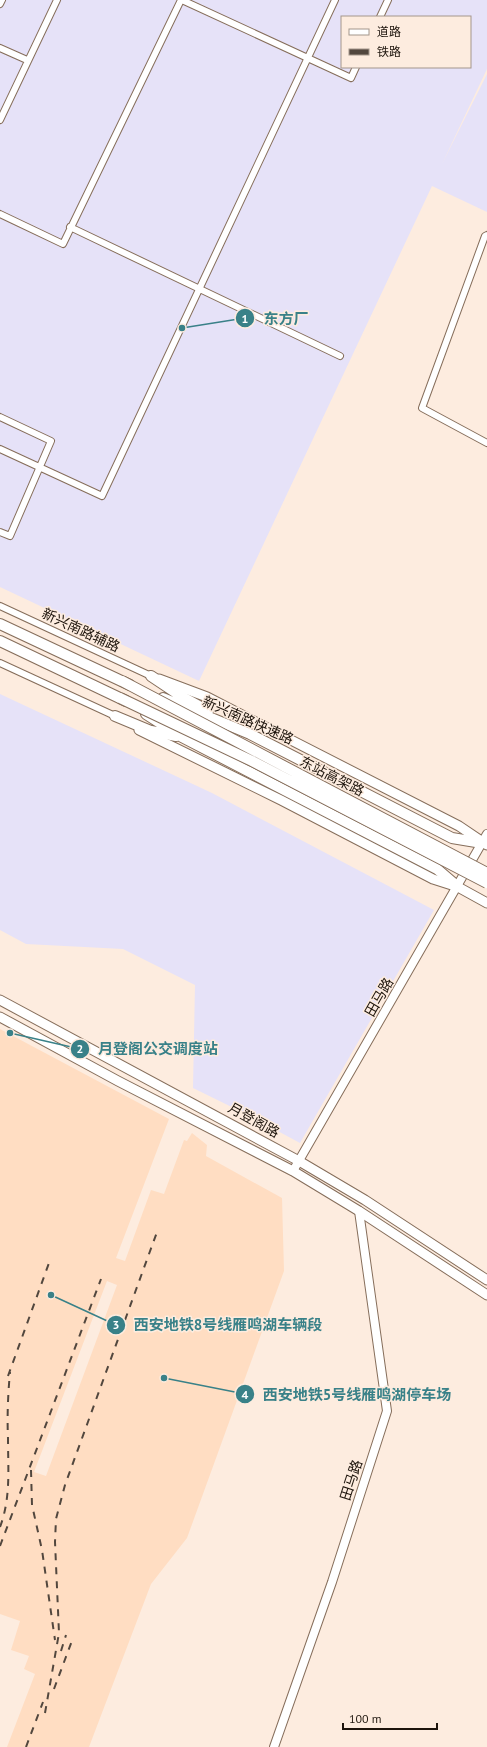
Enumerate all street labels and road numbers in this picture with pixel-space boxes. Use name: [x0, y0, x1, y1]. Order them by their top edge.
street label: 新兴南路辅路: [39, 604, 123, 656]
street label: 新兴南路快速路: [200, 692, 296, 748]
street label: 东站高架路: [297, 752, 367, 800]
street label: 田马路: [361, 974, 397, 1020]
street label: 月登阁路: [225, 1099, 283, 1141]
street label: 田马路: [336, 1457, 366, 1503]

